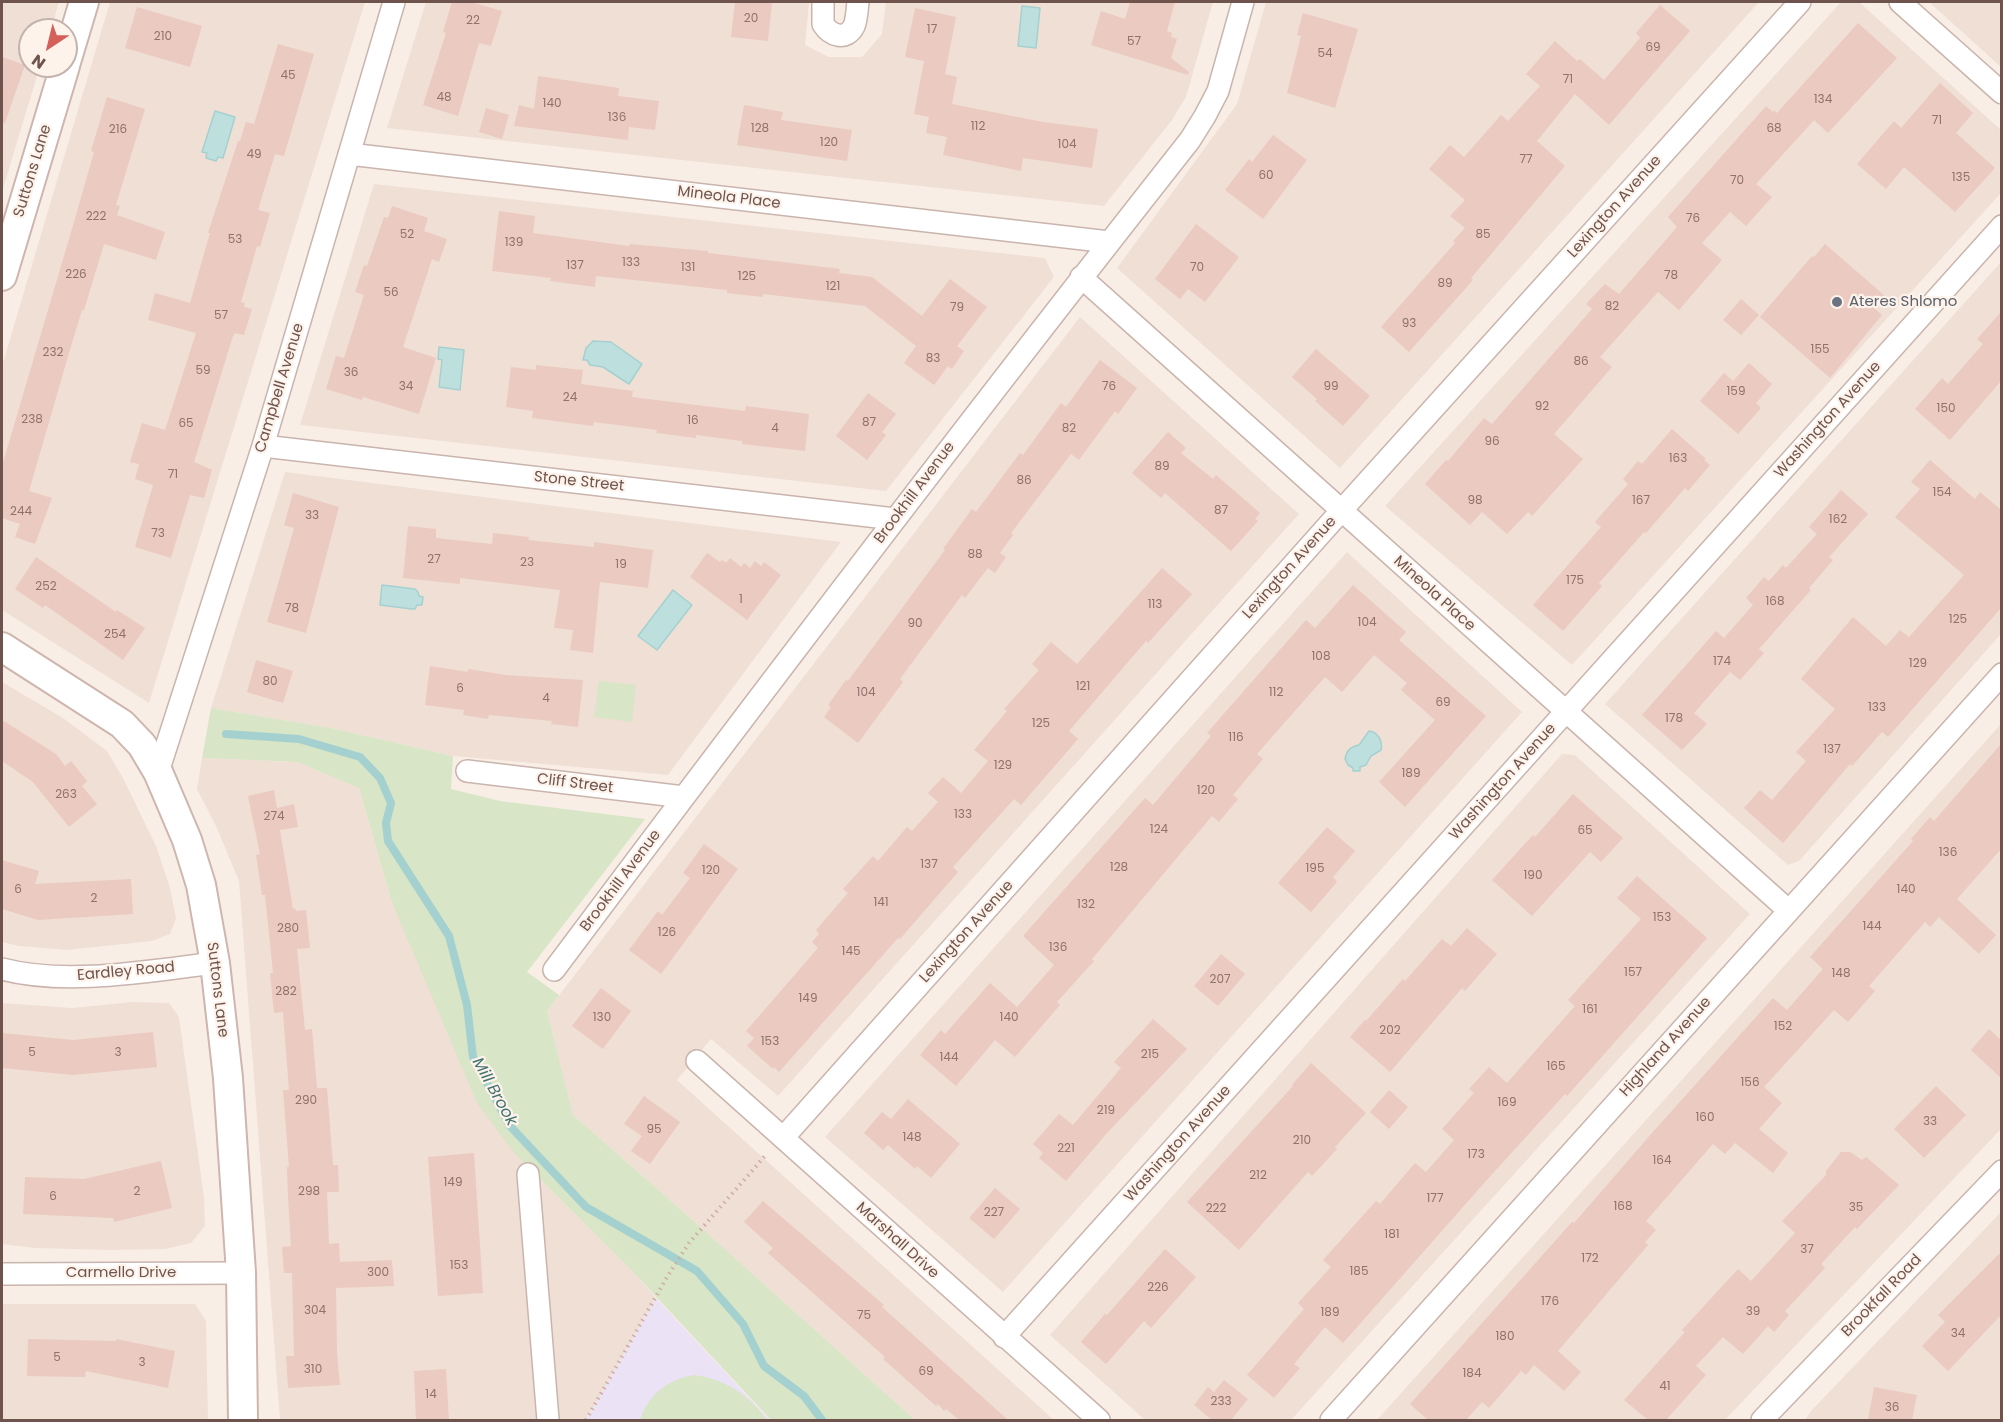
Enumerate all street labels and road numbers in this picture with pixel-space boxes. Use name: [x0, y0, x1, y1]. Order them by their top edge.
street label: Suttons Lane: [10, 123, 56, 219]
street label: Lexington Avenue: [1564, 152, 1666, 262]
street label: Mineola Place: [676, 183, 782, 213]
street label: Campbell Avenue: [252, 321, 308, 455]
street label: Washington Avenue: [1771, 358, 1885, 482]
street label: Brookhill Avenue: [871, 439, 959, 547]
street label: Stone Street: [533, 468, 625, 496]
street label: Lexington Avenue: [1239, 513, 1341, 623]
street label: Mineola Place: [1389, 553, 1479, 635]
street label: Washington Avenue: [1446, 720, 1560, 844]
street label: Cliff Street: [536, 770, 614, 798]
street label: Brookhill Avenue: [577, 827, 665, 935]
street label: Lexington Avenue: [916, 877, 1018, 987]
street label: Suttons Lane: [202, 941, 232, 1039]
street label: Eardley Road: [76, 959, 176, 985]
street label: Highland Avenue: [1617, 994, 1715, 1100]
street label: Washington Avenue: [1121, 1082, 1235, 1206]
street label: Marshall Drive: [852, 1199, 942, 1283]
street label: Brookfall Road: [1838, 1251, 1926, 1341]
street label: Carmello Drive: [66, 1264, 176, 1282]

